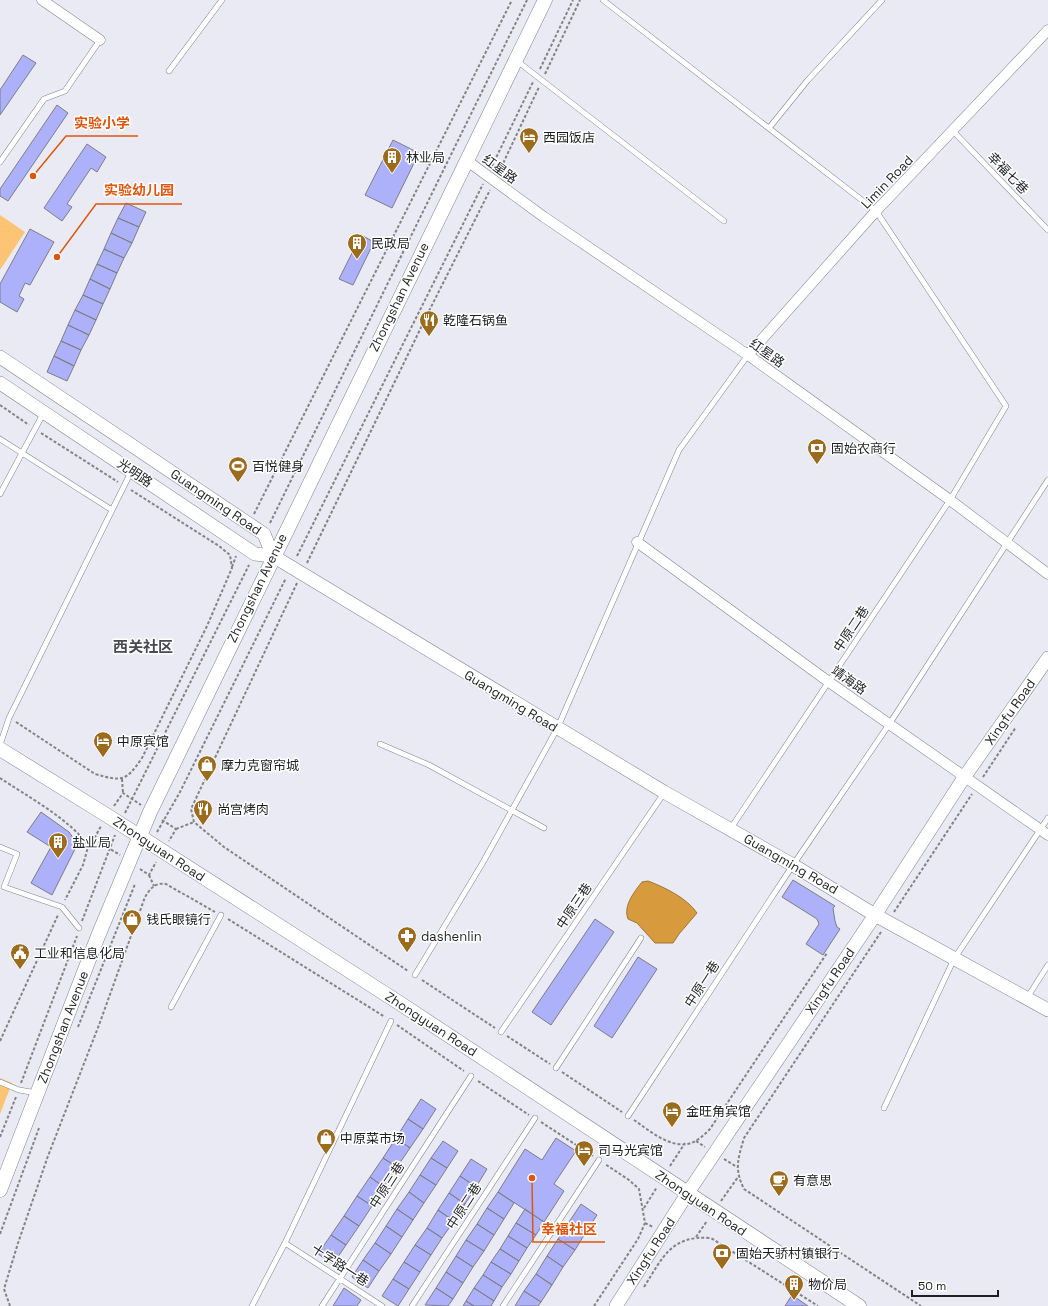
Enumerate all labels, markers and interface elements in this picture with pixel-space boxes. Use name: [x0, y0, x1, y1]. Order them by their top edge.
callout: 实验小学: [66, 110, 138, 136]
text: 实验小学: [74, 114, 130, 132]
hotel icon: 西园饭店: [518, 126, 540, 154]
place label: 西园饭店: [543, 129, 595, 146]
building icon: 林业局: [381, 146, 403, 174]
street label: 幸福七巷: [984, 148, 1032, 198]
place label: 林业局: [406, 149, 445, 166]
street label: 红星路: [479, 151, 521, 187]
street label: Limin Road: [857, 152, 917, 212]
callout: 实验幼儿园: [96, 178, 182, 204]
text: 实验幼儿园: [104, 181, 174, 199]
building icon: 民政局: [346, 232, 368, 260]
place label: 民政局: [371, 235, 410, 252]
street label: Zhongshan Avenue: [365, 240, 433, 354]
restaurant icon: 乾隆石锅鱼: [418, 309, 440, 337]
place label: 乾隆石锅鱼: [443, 312, 508, 329]
street label: 红星路: [746, 335, 788, 371]
bank icon: 固始农商行: [806, 437, 828, 465]
place label: 固始农商行: [831, 440, 896, 457]
street label: 光明路: [114, 455, 156, 491]
sports icon: 百悦健身: [227, 455, 249, 483]
place label: 百悦健身: [252, 458, 304, 475]
street label: Guangming Road: [167, 465, 265, 539]
street label: Zhongshan Avenue: [223, 531, 291, 645]
street label: 中原二巷: [829, 603, 873, 655]
district label: 西关社区: [113, 637, 173, 656]
street label: 靖海路: [828, 662, 870, 698]
street label: Guangming Road: [461, 666, 561, 736]
street label: Xingfu Road: [981, 676, 1039, 748]
hotel icon: 中原宾馆: [92, 730, 114, 758]
place label: 中原宾馆: [117, 733, 169, 750]
shop icon: 摩力克窗帘城: [196, 754, 218, 782]
place label: 摩力克窗帘城: [221, 757, 299, 774]
restaurant icon: 尚宫烤肉: [192, 798, 214, 826]
place label: 尚宫烤肉: [217, 801, 269, 818]
street label: Zhongyuan Road: [110, 813, 208, 885]
street label: Guangming Road: [741, 830, 841, 898]
building icon: 盐业局: [47, 831, 69, 859]
place label: 盐业局: [72, 834, 111, 851]
street label: 中原三巷: [552, 880, 596, 932]
shop icon: 钱氏眼镜行: [121, 908, 143, 936]
place label: 钱氏眼镜行: [146, 911, 211, 928]
pharmacy icon: dashenlin: [396, 925, 418, 953]
place label: dashenlin: [421, 928, 482, 945]
public building icon: 工业和信息化局: [9, 942, 31, 970]
street label: Xingfu Road: [801, 944, 859, 1018]
place label: 工业和信息化局: [34, 945, 125, 962]
street label: 中原一巷: [681, 958, 723, 1010]
street label: Zhongshan Avenue: [34, 968, 92, 1086]
street label: Zhongyuan Road: [382, 988, 480, 1060]
hotel icon: 金旺角宾馆: [661, 1100, 683, 1128]
place label: 金旺角宾馆: [686, 1103, 751, 1120]
shop icon: 中原菜市场: [315, 1127, 337, 1155]
place label: 中原菜市场: [340, 1130, 405, 1147]
hotel icon: 司马光宾馆: [573, 1139, 595, 1167]
place label: 司马光宾馆: [598, 1142, 663, 1159]
street label: 中原三巷: [366, 1159, 408, 1211]
street label: Zhongyuan Road: [652, 1166, 750, 1240]
cafe icon: 有意思: [768, 1169, 790, 1197]
place label: 有意思: [793, 1172, 832, 1189]
street label: 中原二巷: [443, 1180, 485, 1232]
street label: Xingfu Road: [623, 1214, 679, 1288]
callout: 幸福社区: [533, 1216, 605, 1242]
text: 幸福社区: [541, 1220, 597, 1238]
street label: 十字路一巷: [308, 1240, 372, 1290]
bank icon: 固始天骄村镇银行: [711, 1242, 733, 1270]
place label: 固始天骄村镇银行: [736, 1245, 840, 1262]
scale bar: [912, 1272, 998, 1298]
building icon: 物价局: [783, 1273, 805, 1301]
place label: 物价局: [808, 1276, 847, 1293]
text: 50 m: [918, 1278, 946, 1294]

